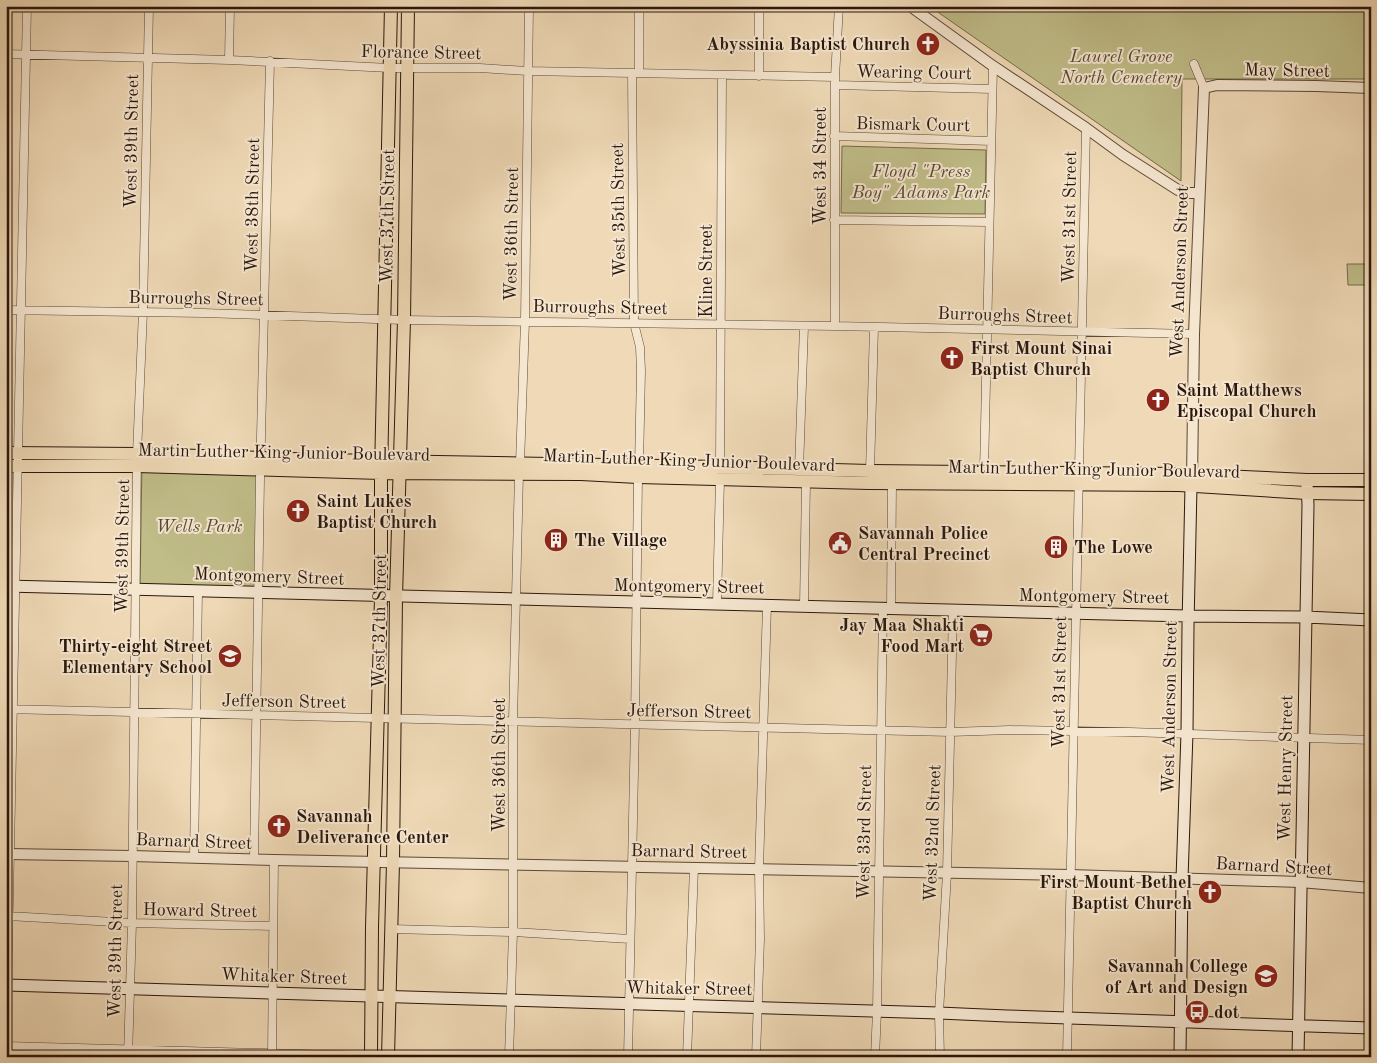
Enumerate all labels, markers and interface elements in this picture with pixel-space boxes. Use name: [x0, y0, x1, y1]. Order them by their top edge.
church icon: Abyssinia Baptist Church: [915, 31, 941, 57]
place label: Abyssinia Baptist Church: [706, 36, 910, 54]
street label: Florance Street: [360, 43, 482, 63]
park label: Laurel Grove North Cemetery: [1059, 48, 1183, 87]
street label: May Street: [1244, 61, 1330, 81]
street label: Wearing Court: [856, 63, 972, 83]
street label: West 39th Street: [122, 74, 142, 208]
street label: West 34 Street: [812, 107, 830, 225]
street label: Bismark Court: [856, 115, 970, 135]
street label: West 38th Street: [243, 138, 263, 272]
street label: West 35th Street: [609, 143, 629, 277]
street label: West 37th Street: [378, 149, 398, 283]
street label: West 31st Street: [1060, 151, 1080, 284]
park label: Floyd "Press Boy" Adams Park: [851, 163, 991, 202]
street label: West 36th Street: [502, 167, 522, 301]
street label: West Anderson Street: [1168, 185, 1192, 359]
street label: Kline Street: [698, 224, 716, 318]
street label: Burroughs Street: [128, 289, 264, 309]
street label: Burroughs Street: [532, 298, 668, 318]
street label: Burroughs Street: [937, 305, 1073, 327]
place label: First Mount Sinai Baptist Church: [970, 340, 1112, 379]
church icon: First Mount Sinai Baptist Church: [939, 345, 965, 371]
place label: Saint Matthews Episcopal Church: [1176, 382, 1316, 421]
church icon: Saint Matthews Episcopal Church: [1145, 387, 1171, 413]
street label: Martin Luther King Junior Boulevard: [138, 441, 430, 465]
street label: Martin Luther King Junior Boulevard: [542, 447, 836, 475]
street label: Martin Luther King Junior Boulevard: [948, 458, 1240, 482]
street label: West 39th Street: [113, 479, 133, 613]
place label: Saint Lukes Baptist Church: [316, 493, 437, 532]
church icon: Saint Lukes Baptist Church: [285, 498, 311, 524]
park label: Wells Park: [155, 518, 243, 536]
place label: Savannah Police Central Precinct: [858, 525, 991, 564]
building icon: The Village: [543, 527, 569, 553]
public building icon: Savannah Police Central Precinct: [827, 530, 853, 556]
place label: The Village: [574, 532, 667, 550]
building icon: The Lowe: [1043, 534, 1069, 560]
place label: The Lowe: [1074, 539, 1153, 557]
street label: West 37th Street: [370, 554, 390, 688]
street label: Montgomery Street: [193, 565, 345, 589]
street label: Montgomery Street: [613, 577, 765, 597]
street label: Montgomery Street: [1018, 587, 1170, 607]
street label: West 31st Street: [1050, 616, 1070, 749]
place label: Jay Maa Shakti Food Mart: [839, 617, 964, 656]
street label: West Anderson Street: [1159, 621, 1181, 793]
supermarket icon: Jay Maa Shakti Food Mart: [968, 622, 994, 648]
place label: Thirty-eight Street Elementary School: [59, 638, 212, 677]
school or university icon: Thirty-eight Street Elementary School: [217, 643, 243, 669]
street label: Jefferson Street: [221, 692, 347, 712]
street label: West Henry Street: [1276, 694, 1296, 842]
street label: West 36th Street: [491, 698, 509, 832]
street label: Jefferson Street: [626, 702, 752, 722]
street label: West 33rd Street: [855, 764, 875, 900]
street label: West 32nd Street: [922, 764, 944, 902]
place label: Savannah Deliverance Center: [296, 808, 449, 847]
church icon: Savannah Deliverance Center: [266, 813, 292, 839]
street label: Barnard Street: [135, 831, 253, 853]
street label: Barnard Street: [630, 842, 748, 862]
street label: Barnard Street: [1215, 855, 1333, 879]
place label: First Mount Bethel Baptist Church: [1039, 874, 1192, 913]
church icon: First Mount Bethel Baptist Church: [1197, 879, 1223, 905]
street label: West 39th Street: [106, 884, 126, 1018]
street label: Howard Street: [143, 901, 257, 921]
place label: Savannah College of Art and Design: [1105, 958, 1248, 997]
school or university icon: Savannah College of Art and Design: [1253, 963, 1279, 989]
street label: Whitaker Street: [220, 966, 348, 988]
street label: Whitaker Street: [625, 979, 753, 999]
bus stop icon: dot: [1184, 999, 1210, 1025]
place label: dot: [1214, 1004, 1240, 1022]

